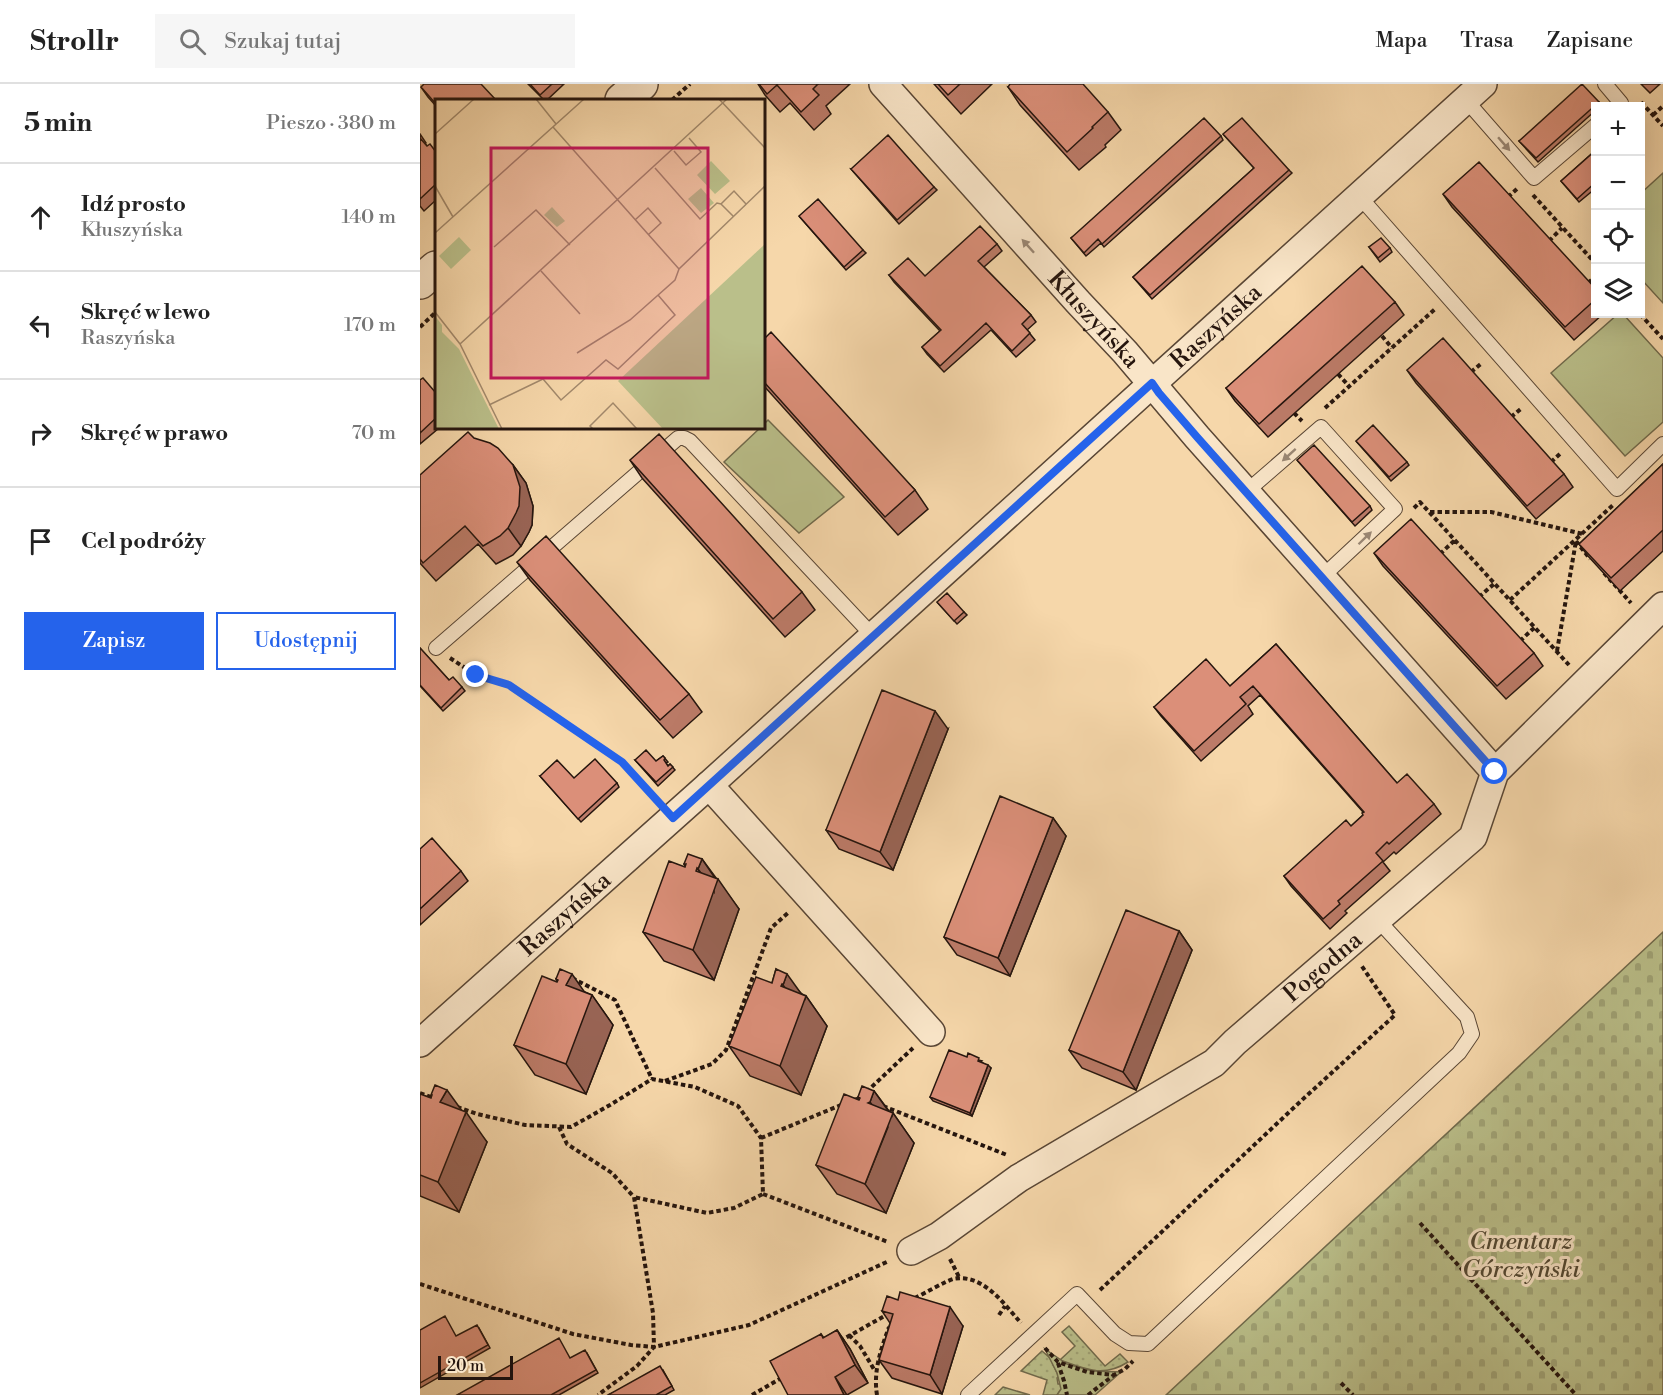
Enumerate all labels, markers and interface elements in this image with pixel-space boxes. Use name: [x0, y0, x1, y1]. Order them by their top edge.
search box: [155, 14, 575, 68]
text: Strollr: [30, 24, 119, 59]
icon: search: [176, 25, 209, 58]
text: Szukaj tutaj: [224, 28, 342, 55]
text: Mapa: [1375, 28, 1427, 54]
text: Trasa: [1460, 28, 1514, 54]
text: Zapisane: [1547, 28, 1633, 54]
inset map: [435, 99, 765, 429]
map controls: [1591, 102, 1645, 318]
button: +: [1591, 102, 1645, 156]
text: 5 min: [24, 107, 92, 139]
text: Pieszo · 380 m: [266, 111, 396, 136]
one-way arrow: [1497, 136, 1510, 151]
button: −: [1591, 156, 1645, 210]
text: Idź prosto: [81, 191, 186, 218]
icon: ahead: [24, 201, 57, 234]
text: 140 m: [341, 205, 396, 230]
button: locate: [1591, 210, 1645, 264]
text: Kłuszyńska: [81, 218, 183, 243]
one-way arrow: [1021, 239, 1035, 254]
button: layers: [1591, 264, 1645, 318]
street label: Kłuszyńska: [1041, 265, 1147, 375]
street label: Raszyńska: [1164, 277, 1269, 376]
text: Skręć w lewo: [81, 299, 210, 326]
icon: left: [24, 309, 57, 342]
text: 170 m: [344, 313, 396, 338]
text: Raszyńska: [81, 326, 175, 351]
icon: right: [24, 417, 57, 450]
text: Skręć w prawo: [81, 420, 228, 447]
text: 70 m: [352, 421, 396, 446]
one-way arrow: [1282, 448, 1297, 461]
icon: arrive: [24, 525, 57, 558]
text: Cel podróży: [81, 528, 205, 555]
one-way arrow: [1357, 531, 1372, 545]
button: Zapisz: [24, 612, 204, 670]
button: Udostępnij: [216, 612, 396, 670]
route end: [462, 661, 488, 687]
route start: [1481, 758, 1507, 784]
street label: Raszyńska: [513, 865, 618, 963]
street label: Pogodna: [1278, 925, 1369, 1010]
park label: Cmentarz Górczyński: [1462, 1227, 1580, 1285]
scale bar: [438, 1353, 513, 1380]
text: 20 m: [447, 1356, 484, 1376]

